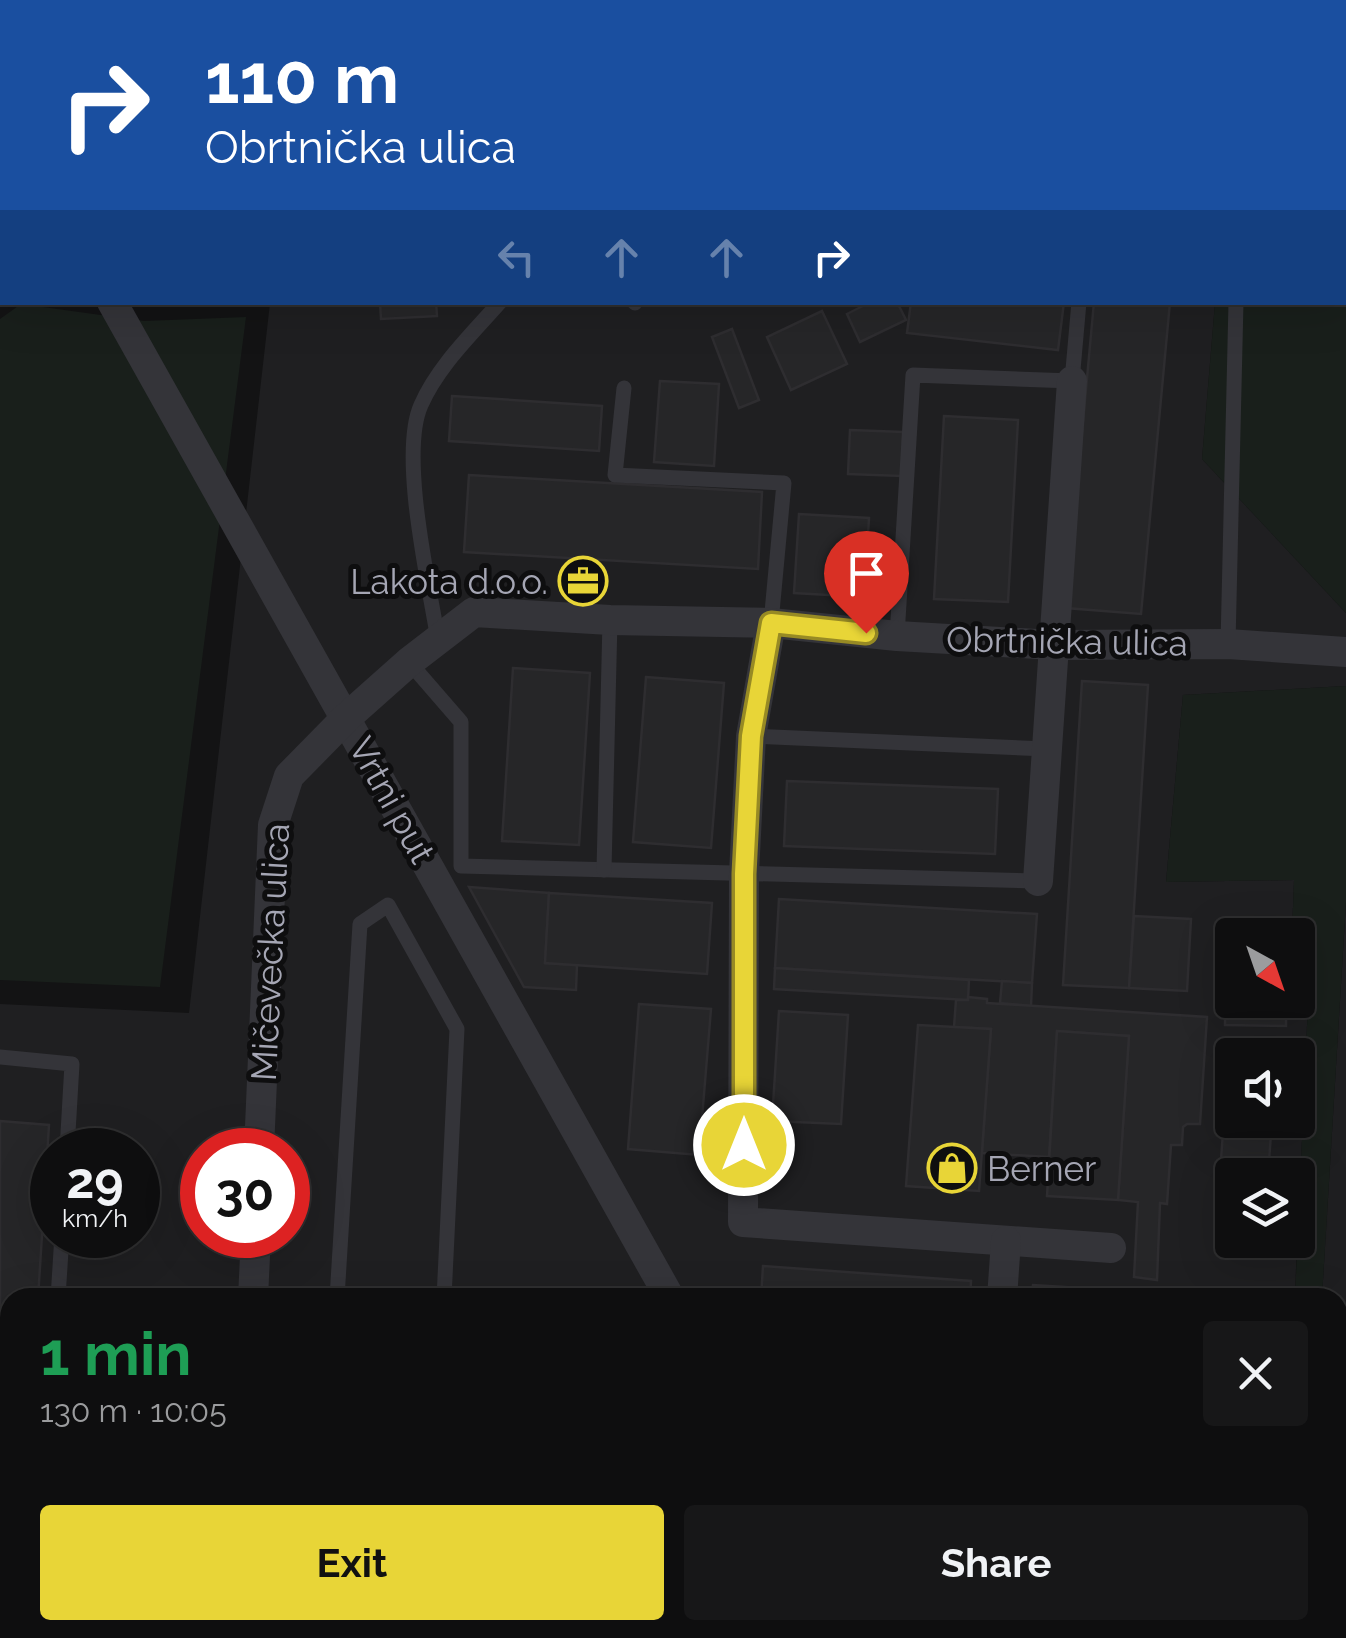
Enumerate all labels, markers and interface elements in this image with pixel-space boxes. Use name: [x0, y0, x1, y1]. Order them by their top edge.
text: 110 m: [205, 37, 399, 119]
icon: right: [40, 40, 170, 170]
text: Obrtnička ulica: [205, 121, 516, 174]
icon: left: [489, 230, 544, 285]
icon: ahead: [594, 230, 649, 285]
icon: ahead: [699, 230, 754, 285]
icon: right: [804, 230, 859, 285]
pin: [824, 531, 909, 634]
icon: arrive: [839, 546, 894, 601]
office icon: Lakota d.o.o.: [557, 555, 609, 607]
place label: Lakota d.o.o.: [350, 561, 548, 602]
street label: Obrtnička ulica: [946, 618, 1188, 664]
street label: Vrtni put: [341, 730, 443, 870]
street label: Mičevečka ulica: [243, 822, 297, 1082]
north arrow: [1215, 918, 1315, 1018]
map controls: [1215, 918, 1315, 1258]
button: sound: [1215, 1038, 1315, 1138]
position arrow: [692, 1093, 796, 1197]
speed limit sign: 30: [180, 1128, 310, 1258]
shop icon: Berner: [926, 1142, 978, 1194]
place label: Berner: [987, 1148, 1096, 1189]
text: 29: [66, 1151, 124, 1210]
button: layers: [1215, 1158, 1315, 1258]
text: km/h: [62, 1203, 128, 1233]
text: 1 min: [40, 1319, 191, 1389]
button: close: [1203, 1321, 1308, 1426]
text: 130 m · 10:05: [40, 1392, 227, 1429]
button: Exit: [40, 1505, 664, 1620]
button: Share: [684, 1505, 1308, 1620]

